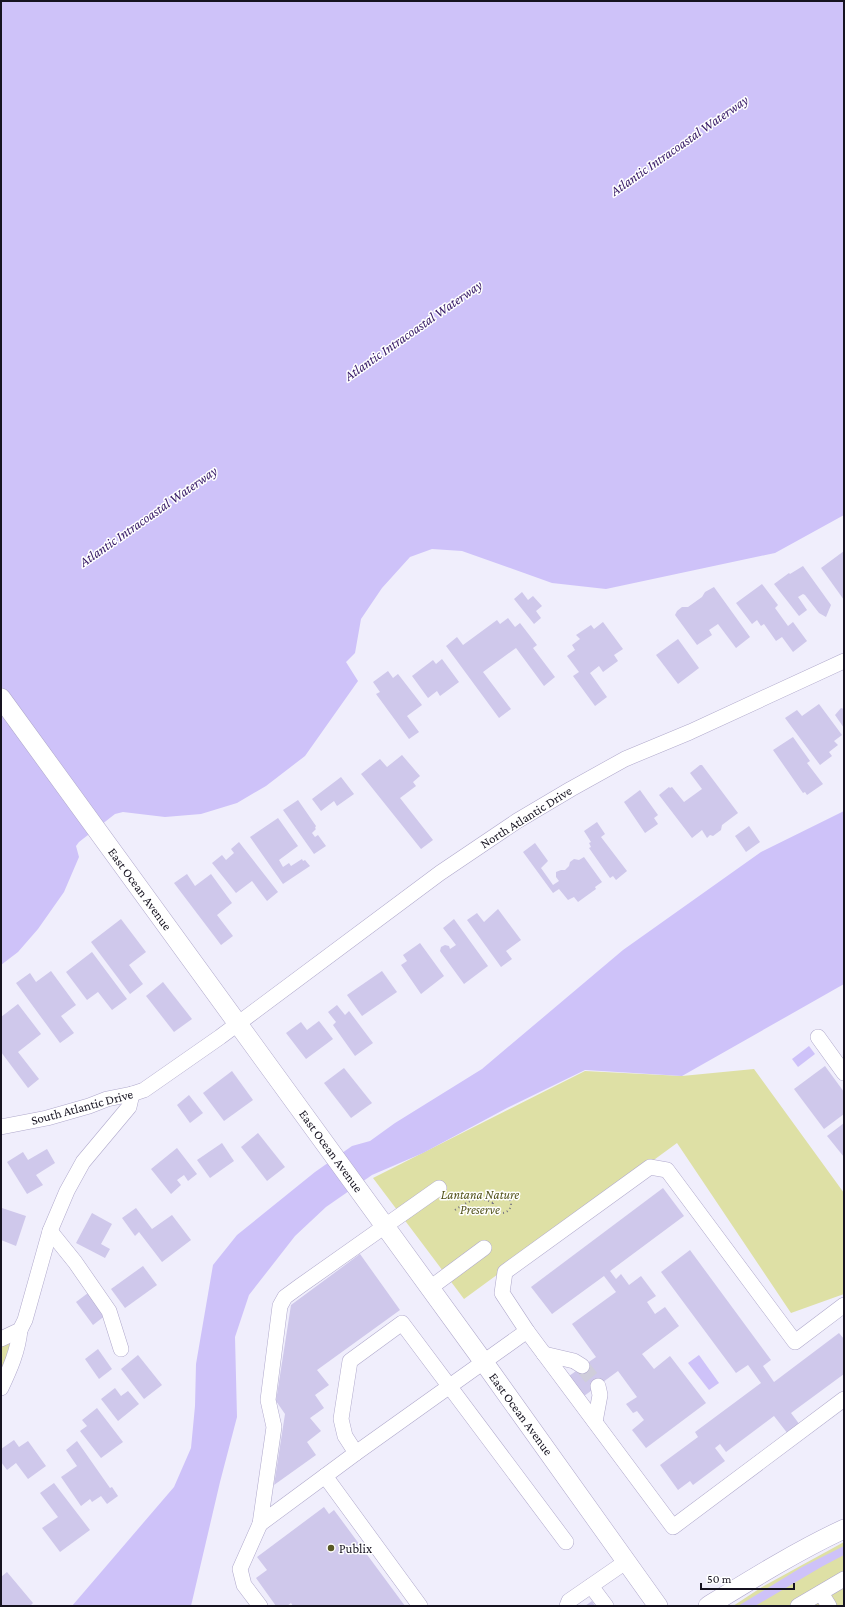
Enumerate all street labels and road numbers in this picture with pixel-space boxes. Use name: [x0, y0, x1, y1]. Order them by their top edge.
street label: North Atlantic Drive: [477, 783, 575, 851]
street label: East Ocean Avenue: [105, 845, 175, 933]
street label: South Atlantic Drive: [29, 1086, 135, 1128]
street label: East Ocean Avenue: [296, 1107, 366, 1195]
street label: East Ocean Avenue: [486, 1370, 556, 1458]

